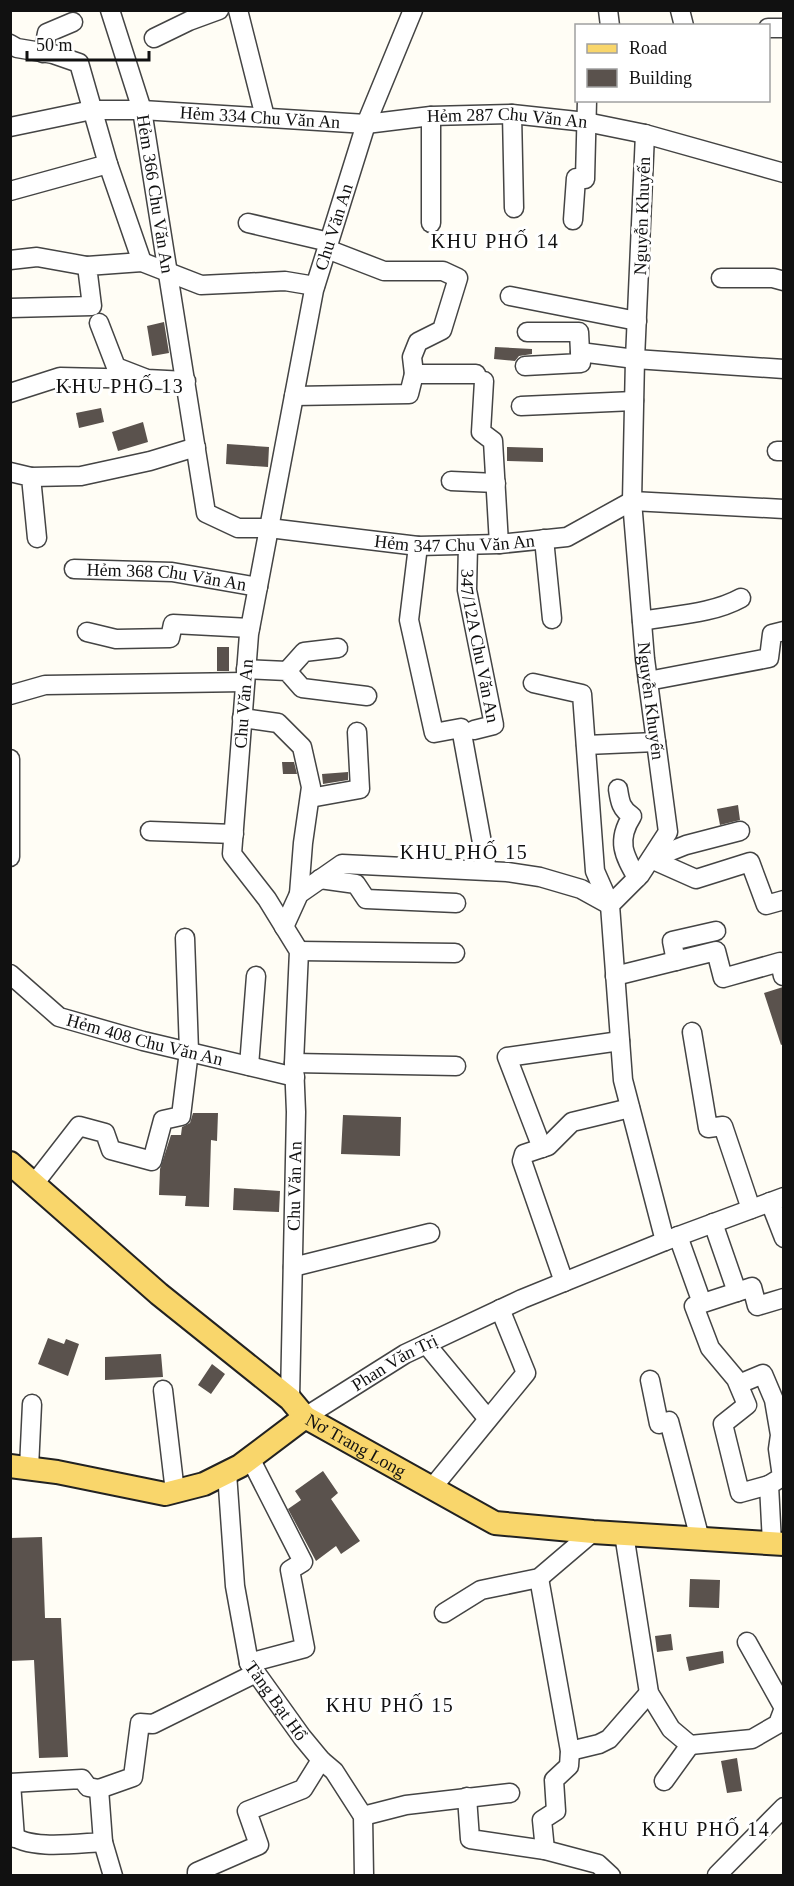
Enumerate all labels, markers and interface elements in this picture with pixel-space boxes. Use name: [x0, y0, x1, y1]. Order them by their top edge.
scale bar: [27, 24, 148, 62]
legend: [575, 24, 770, 102]
text: 50 m: [36, 35, 73, 55]
text: Road: [629, 38, 667, 58]
text: Building: [629, 68, 692, 88]
street label: Hẻm 334 Chu Văn An: [179, 102, 341, 132]
street label: Hẻm 287 Chu Văn An: [427, 104, 588, 132]
street label: Hẻm 366 Chu Văn An: [133, 113, 178, 275]
street label: Nguyễn Khuyến: [630, 156, 654, 276]
street label: Chu Văn An: [311, 181, 357, 273]
district label: KHU PHỐ 14: [431, 229, 559, 252]
district label: KHU PHỐ 13: [56, 374, 184, 397]
street label: Hẻm 347 Chu Văn An: [373, 530, 536, 556]
street label: Hẻm 368 Chu Văn An: [86, 559, 248, 595]
street label: 347/12A Chu Văn An: [457, 569, 503, 724]
street label: Nguyễn Khuyến: [634, 641, 668, 761]
street label: Chu Văn An: [230, 658, 257, 749]
district label: KHU PHỐ 15: [400, 840, 528, 863]
street label: Hẻm 408 Chu Văn An: [64, 1010, 225, 1070]
street label: Chu Văn An: [284, 1141, 305, 1231]
street label: Phan Văn Trị: [348, 1330, 441, 1395]
street label: Nơ Trang Long: [302, 1409, 409, 1481]
street label: Tăng Bạt Hổ: [241, 1657, 311, 1744]
district label: KHU PHỐ 15: [326, 1693, 454, 1716]
district label: KHU PHỐ 14: [642, 1817, 770, 1840]

